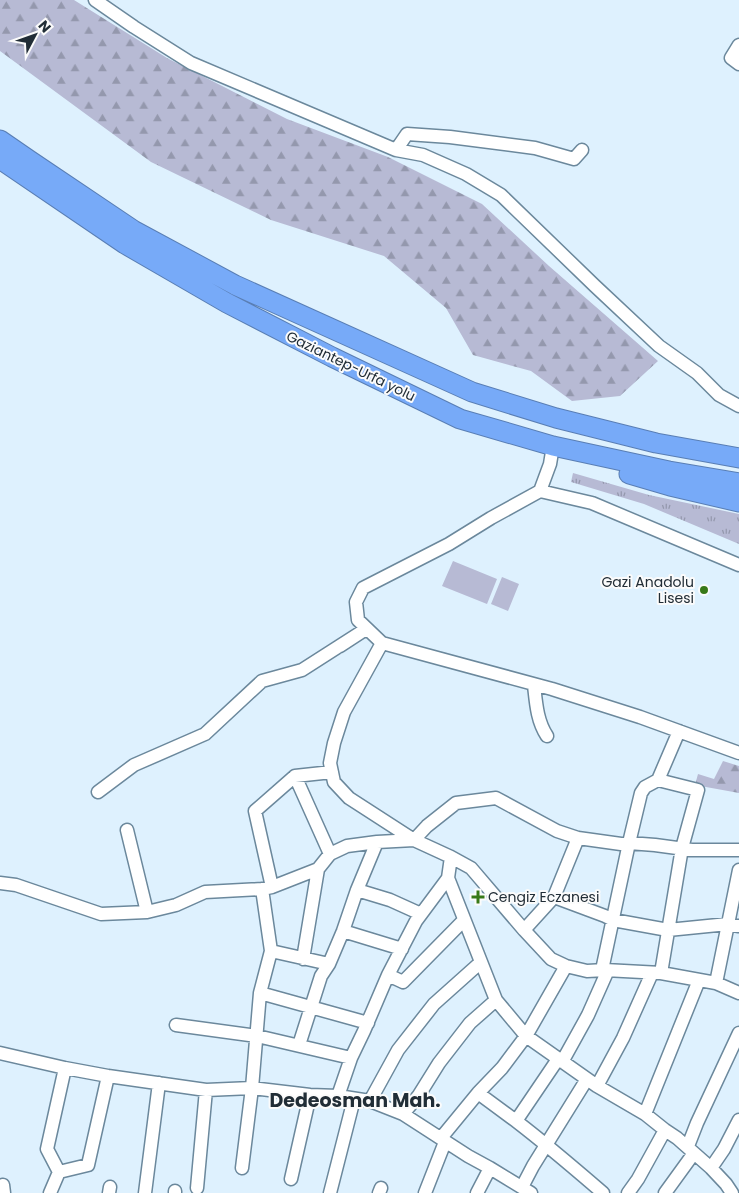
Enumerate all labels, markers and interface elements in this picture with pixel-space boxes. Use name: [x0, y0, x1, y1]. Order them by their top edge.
north arrow: [10, 10, 60, 60]
text: N: [34, 16, 56, 37]
street label: Gaziantep-Urfa yolu: [283, 326, 419, 406]
place label: Gazi Anadolu Lisesi: [601, 572, 694, 608]
marker: Gazi Anadolu Lisesi: [698, 584, 710, 596]
place label: Cengiz Eczanesi: [488, 887, 599, 907]
marker: Cengiz Eczanesi: [472, 891, 484, 903]
district label: Dedeosman Mah.: [269, 1087, 441, 1114]

